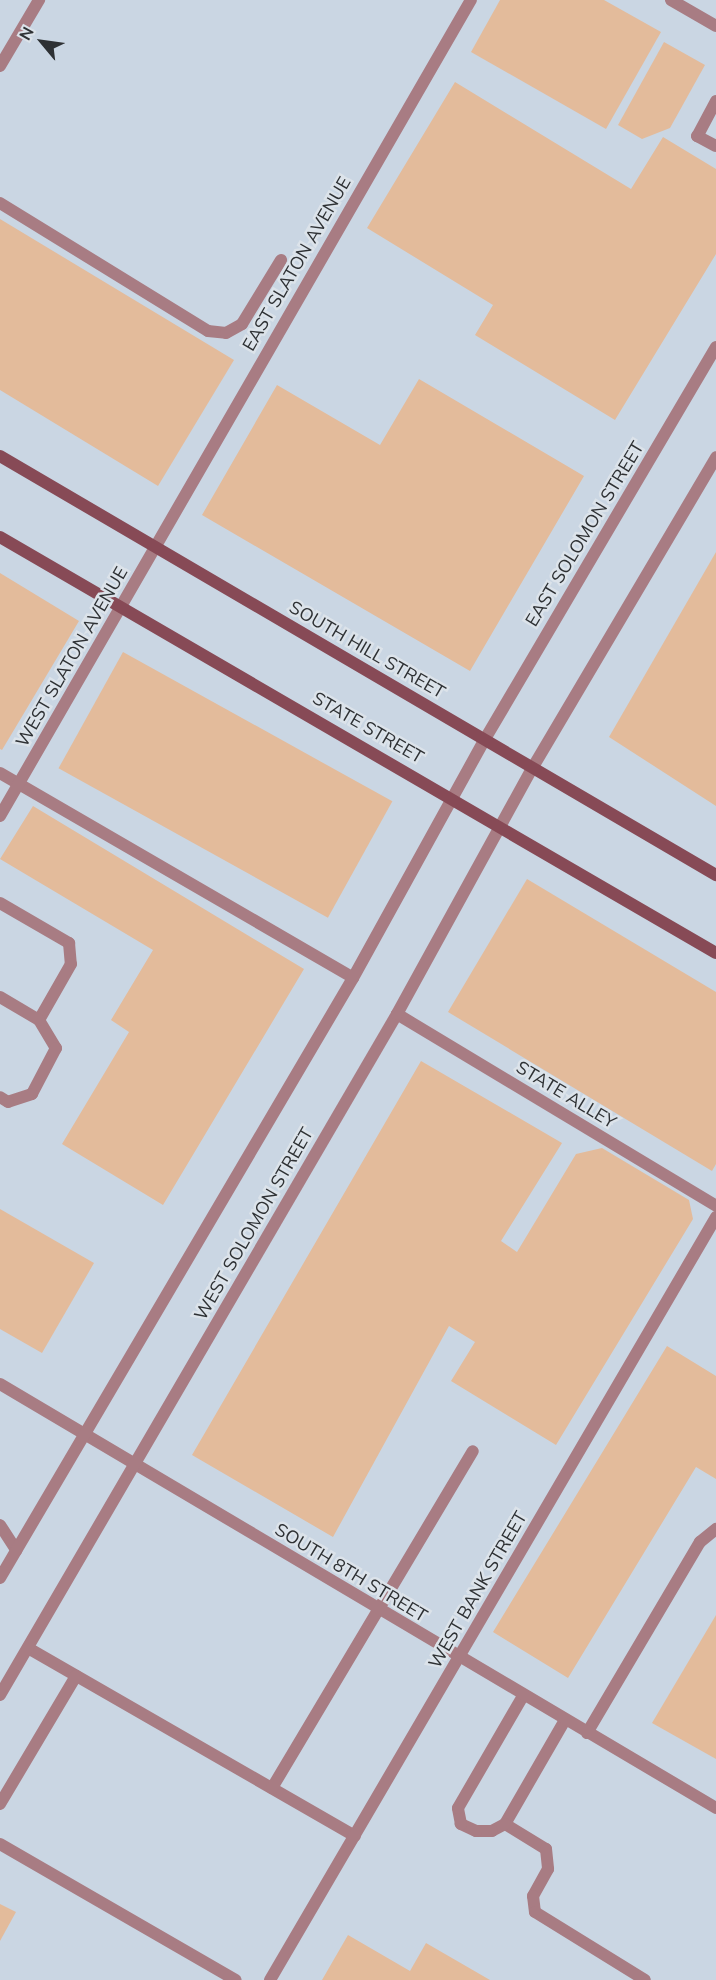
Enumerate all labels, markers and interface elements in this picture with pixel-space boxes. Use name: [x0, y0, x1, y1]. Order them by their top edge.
north arrow: [12, 12, 72, 72]
text: N: [15, 23, 38, 43]
street label: EAST SLATON AVENUE: [238, 173, 356, 355]
street label: EAST SOLOMON STREET: [521, 438, 649, 630]
street label: WEST SLATON AVENUE: [12, 563, 132, 751]
street label: SOUTH HILL STREET: [285, 597, 449, 703]
street label: STATE STREET: [309, 688, 427, 768]
street label: STATE ALLEY: [512, 1057, 620, 1133]
street label: WEST SOLOMON STREET: [190, 1124, 318, 1324]
street label: WEST BANK STREET: [424, 1508, 532, 1672]
street label: SOUTH 8TH STREET: [271, 1519, 431, 1627]

